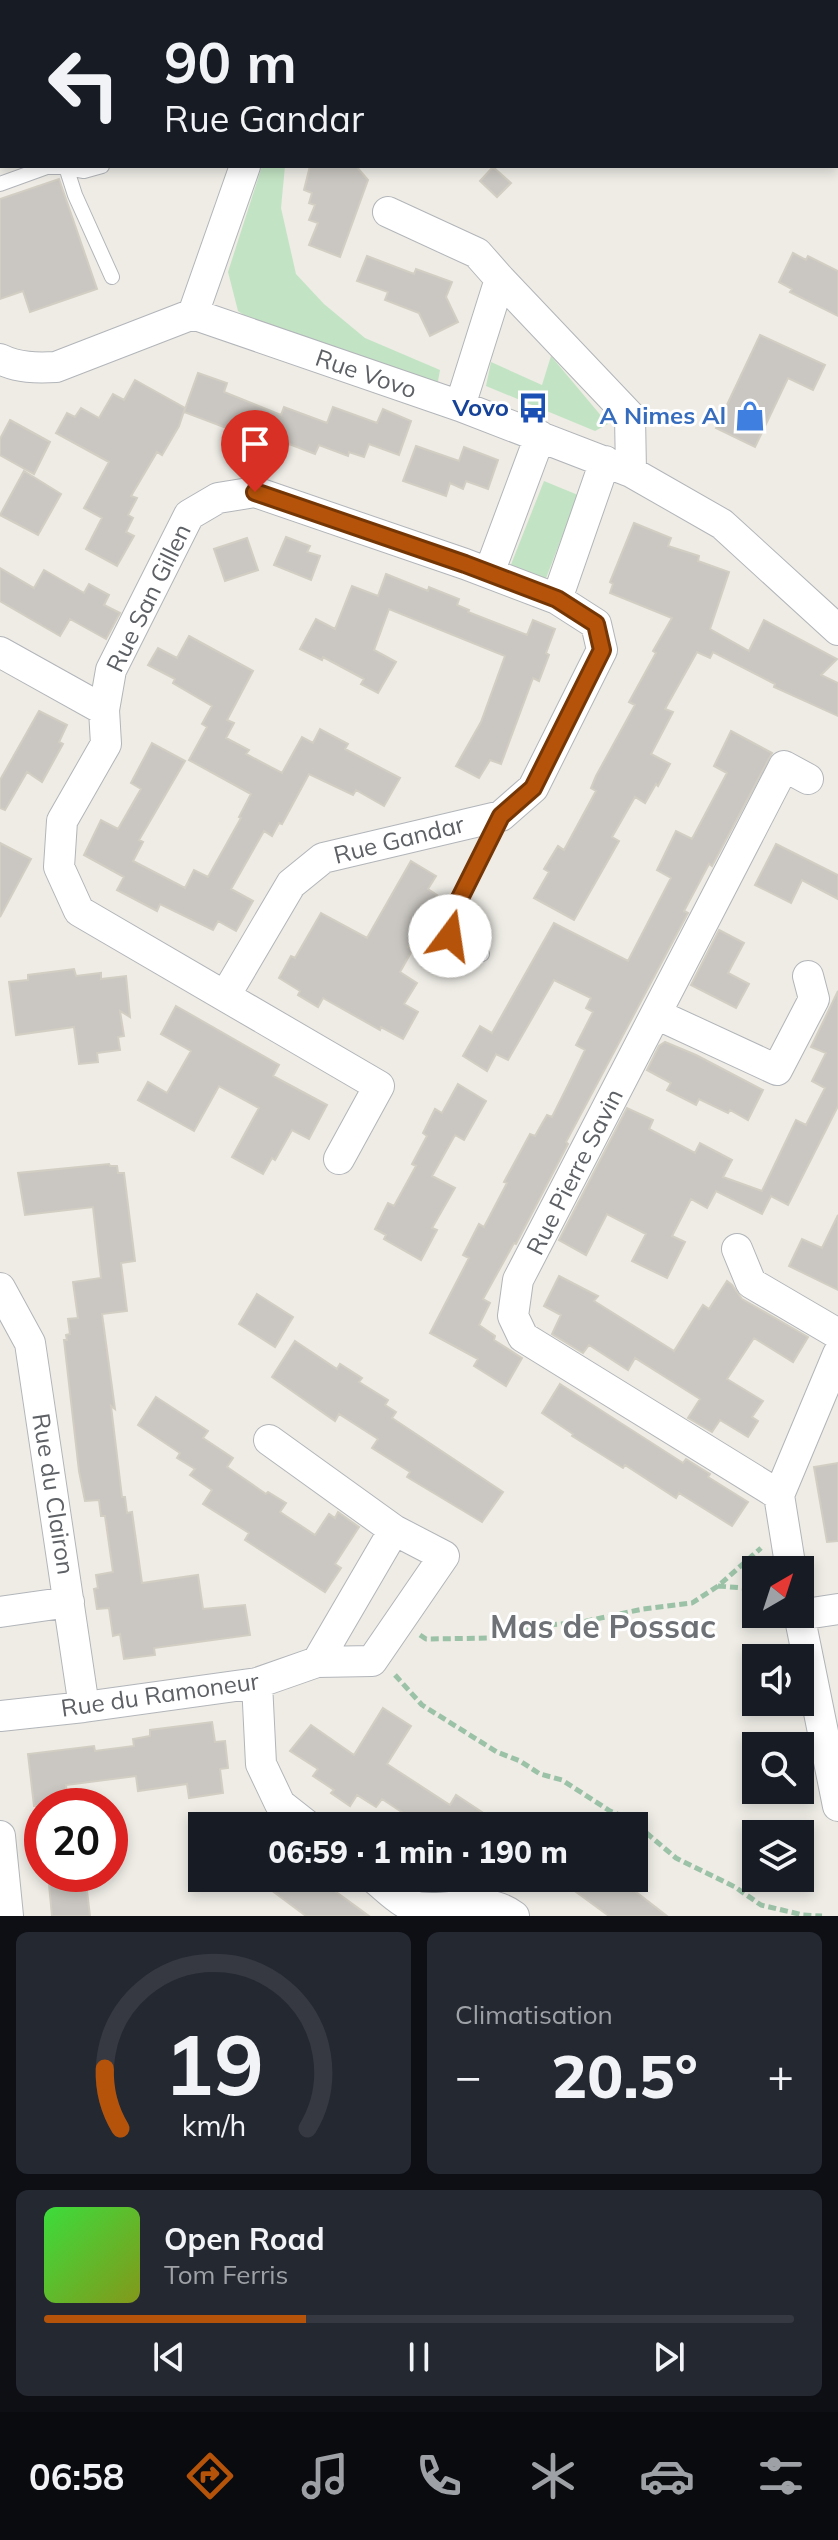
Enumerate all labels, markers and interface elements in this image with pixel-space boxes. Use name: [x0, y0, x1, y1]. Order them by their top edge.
text: 90 m: [164, 27, 297, 97]
icon: left: [32, 32, 136, 136]
text: Rue Gandar: [164, 96, 364, 141]
street label: Rue Vovo: [312, 342, 421, 404]
bus stop icon: Vovo: [516, 391, 550, 425]
place label: Vovo: [451, 392, 509, 422]
shop icon: A Nimes Al: [733, 399, 767, 433]
place label: A Nimes Al: [599, 400, 726, 430]
pin: [221, 410, 289, 492]
icon: arrive: [233, 422, 277, 466]
street label: Rue San Gillen: [99, 519, 197, 677]
street label: Rue Gandar: [330, 808, 467, 870]
position arrow: [408, 894, 492, 978]
street label: Rue Pierre Savin: [519, 1083, 629, 1260]
street label: Rue du Clairon: [26, 1411, 82, 1577]
north arrow: [742, 1556, 814, 1628]
map controls: [742, 1556, 814, 1892]
district label: Mas de Possac: [490, 1606, 716, 1646]
button: sound: [742, 1644, 814, 1716]
street label: Rue du Ramoneur: [59, 1665, 261, 1723]
button: search: [742, 1732, 814, 1804]
speed limit sign: 20: [24, 1788, 128, 1892]
button: layers: [742, 1820, 814, 1892]
text: 06:59 · 1 min · 190 m: [268, 1833, 568, 1871]
text: Climatisation: [455, 1998, 613, 2031]
text: 19: [164, 2011, 263, 2116]
text: 20.5°: [551, 2038, 698, 2113]
text: −: [455, 2048, 481, 2103]
text: +: [768, 2048, 794, 2103]
text: km/h: [181, 2107, 246, 2143]
text: Open Road: [164, 2220, 325, 2258]
text: Tom Ferris: [164, 2258, 288, 2291]
icon: previous: [147, 2335, 191, 2379]
icon: pause: [397, 2335, 441, 2379]
icon: next: [647, 2335, 691, 2379]
icon: directions: [182, 2448, 238, 2504]
icon: music: [297, 2448, 353, 2504]
icon: phone: [411, 2448, 467, 2504]
icon: climate: [525, 2448, 581, 2504]
icon: car: [639, 2448, 695, 2504]
icon: filters: [753, 2448, 809, 2504]
text: 06:58: [29, 2454, 124, 2499]

